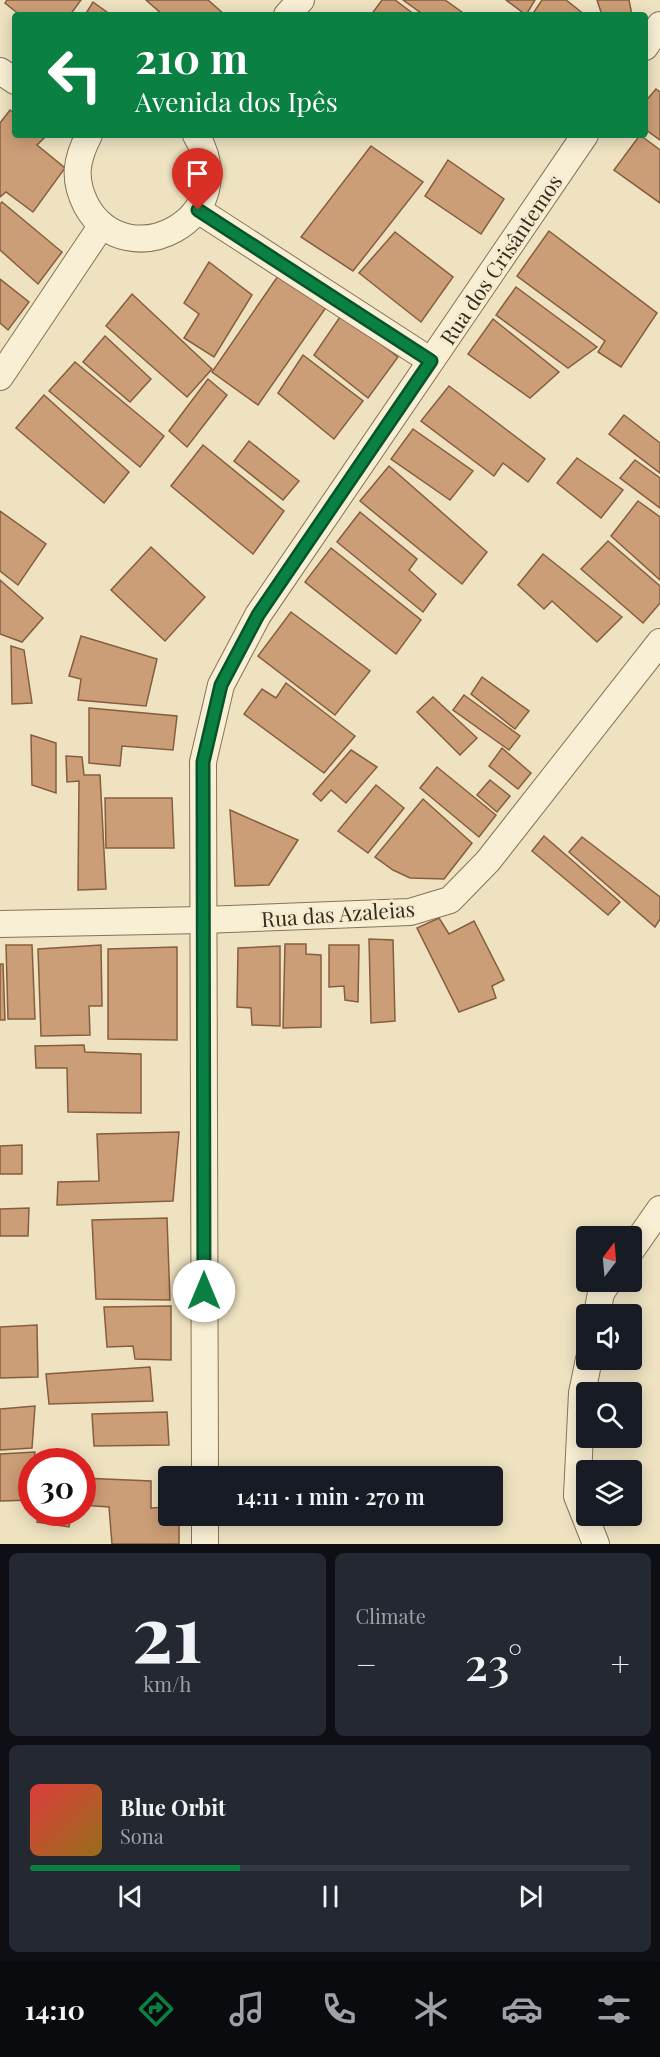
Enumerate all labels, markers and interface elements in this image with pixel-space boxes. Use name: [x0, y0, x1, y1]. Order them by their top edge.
text: 210 m: [135, 29, 248, 85]
icon: left: [36, 36, 114, 114]
text: Avenida dos Ipês: [135, 83, 338, 119]
pin: [172, 148, 223, 210]
icon: arrive: [181, 157, 214, 190]
street label: Rua dos Crisântemos: [433, 168, 567, 350]
street label: Rua das Azaleias: [260, 894, 416, 932]
north arrow: [576, 1226, 642, 1292]
map controls: [576, 1226, 642, 1526]
position arrow: [172, 1259, 236, 1323]
button: sound: [576, 1304, 642, 1370]
button: search: [576, 1382, 642, 1448]
speed limit sign: 30: [18, 1448, 96, 1526]
button: layers: [576, 1460, 642, 1526]
text: 14:11 · 1 min · 270 m: [236, 1481, 425, 1511]
text: 21: [132, 1579, 203, 1683]
text: Climate: [356, 1602, 426, 1629]
text: 23°: [465, 1632, 522, 1692]
text: −: [356, 1641, 377, 1685]
text: +: [611, 1641, 630, 1685]
text: km/h: [143, 1670, 191, 1697]
text: Blue Orbit: [120, 1792, 226, 1822]
text: Sona: [120, 1822, 164, 1849]
icon: previous: [114, 1880, 147, 1913]
icon: pause: [314, 1880, 347, 1913]
icon: next: [514, 1880, 547, 1913]
icon: directions: [135, 1988, 177, 2030]
icon: music: [226, 1988, 268, 2030]
icon: phone: [318, 1988, 360, 2030]
icon: climate: [410, 1988, 452, 2030]
icon: car: [501, 1988, 543, 2030]
icon: filters: [593, 1988, 635, 2030]
text: 14:10: [25, 1991, 85, 2027]

